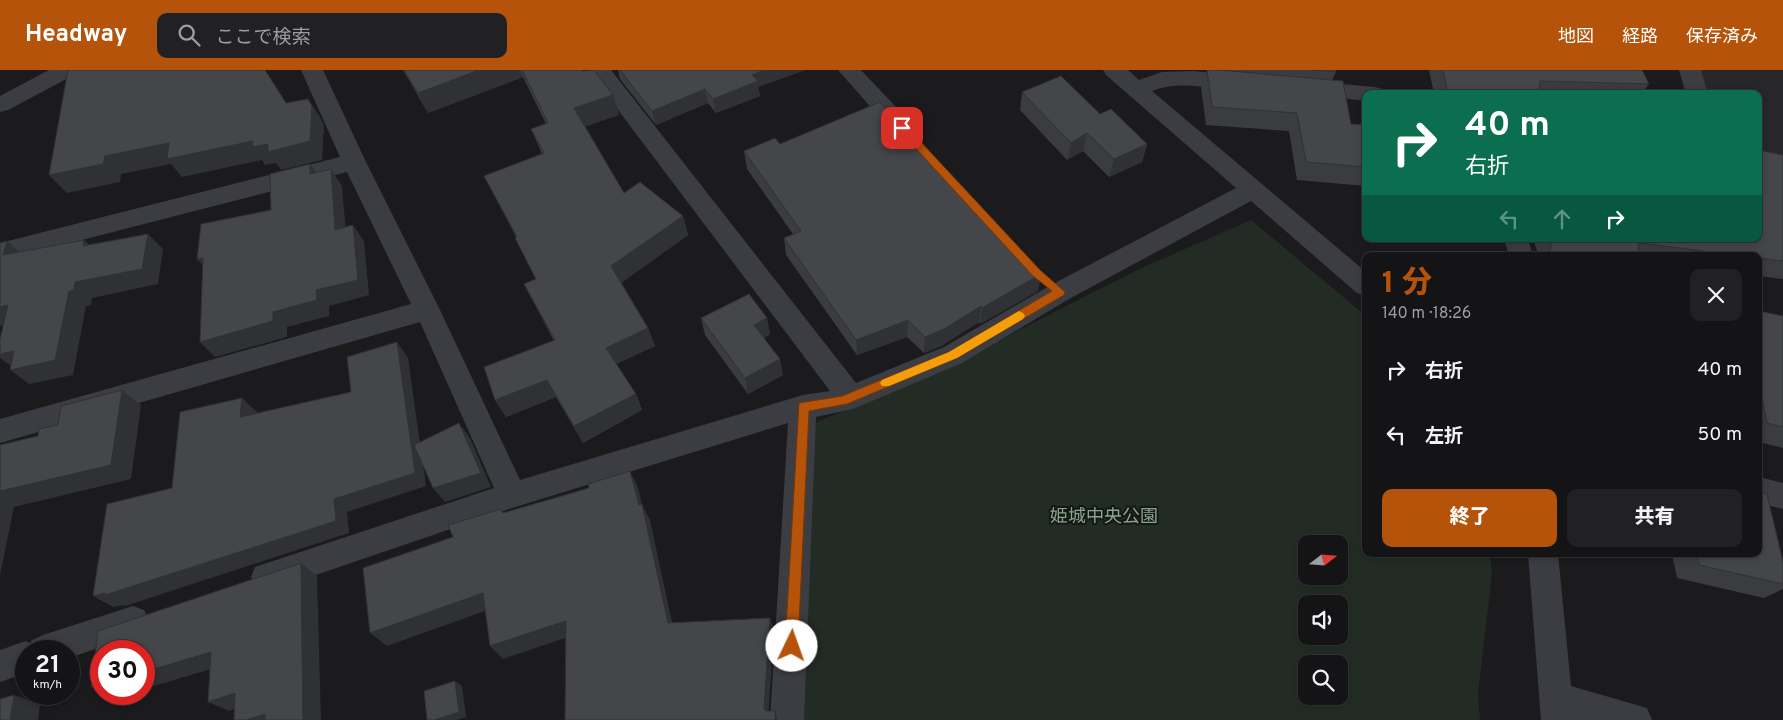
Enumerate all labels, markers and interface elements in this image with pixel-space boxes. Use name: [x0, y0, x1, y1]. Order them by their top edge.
search box: [157, 13, 507, 58]
text: Headway: [25, 20, 127, 50]
icon: search: [175, 21, 203, 49]
text: ここで検索: [215, 26, 310, 50]
text: 地図: [1558, 26, 1594, 49]
text: 経路: [1622, 26, 1658, 49]
text: 保存済み: [1686, 26, 1758, 49]
text: 40 m: [1465, 104, 1550, 148]
pin: [881, 107, 923, 149]
icon: right: [1382, 110, 1447, 175]
icon: arrive: [888, 114, 916, 142]
text: 右折: [1465, 154, 1509, 181]
icon: left: [1495, 205, 1523, 233]
icon: ahead: [1548, 205, 1576, 233]
icon: right: [1601, 205, 1629, 233]
text: 1 分: [1382, 266, 1432, 303]
button: close: [1690, 269, 1742, 321]
text: 140 m · 18:26: [1382, 304, 1471, 324]
icon: right: [1382, 356, 1410, 384]
text: 40 m: [1697, 358, 1742, 382]
text: 右折: [1425, 360, 1463, 384]
icon: left: [1382, 421, 1410, 449]
text: 50 m: [1697, 423, 1742, 447]
text: 左折: [1425, 425, 1463, 449]
button: 終了: [1382, 489, 1557, 547]
button: 共有: [1567, 489, 1742, 547]
park label: 姫城中央公園: [1050, 506, 1158, 529]
north arrow: [1298, 535, 1348, 585]
map controls: [1298, 535, 1348, 705]
button: sound: [1298, 595, 1348, 645]
position arrow: [765, 619, 817, 671]
speed limit sign: 30: [90, 640, 155, 705]
text: 21: [35, 650, 60, 682]
button: search: [1298, 655, 1348, 705]
text: km/h: [33, 677, 62, 693]

